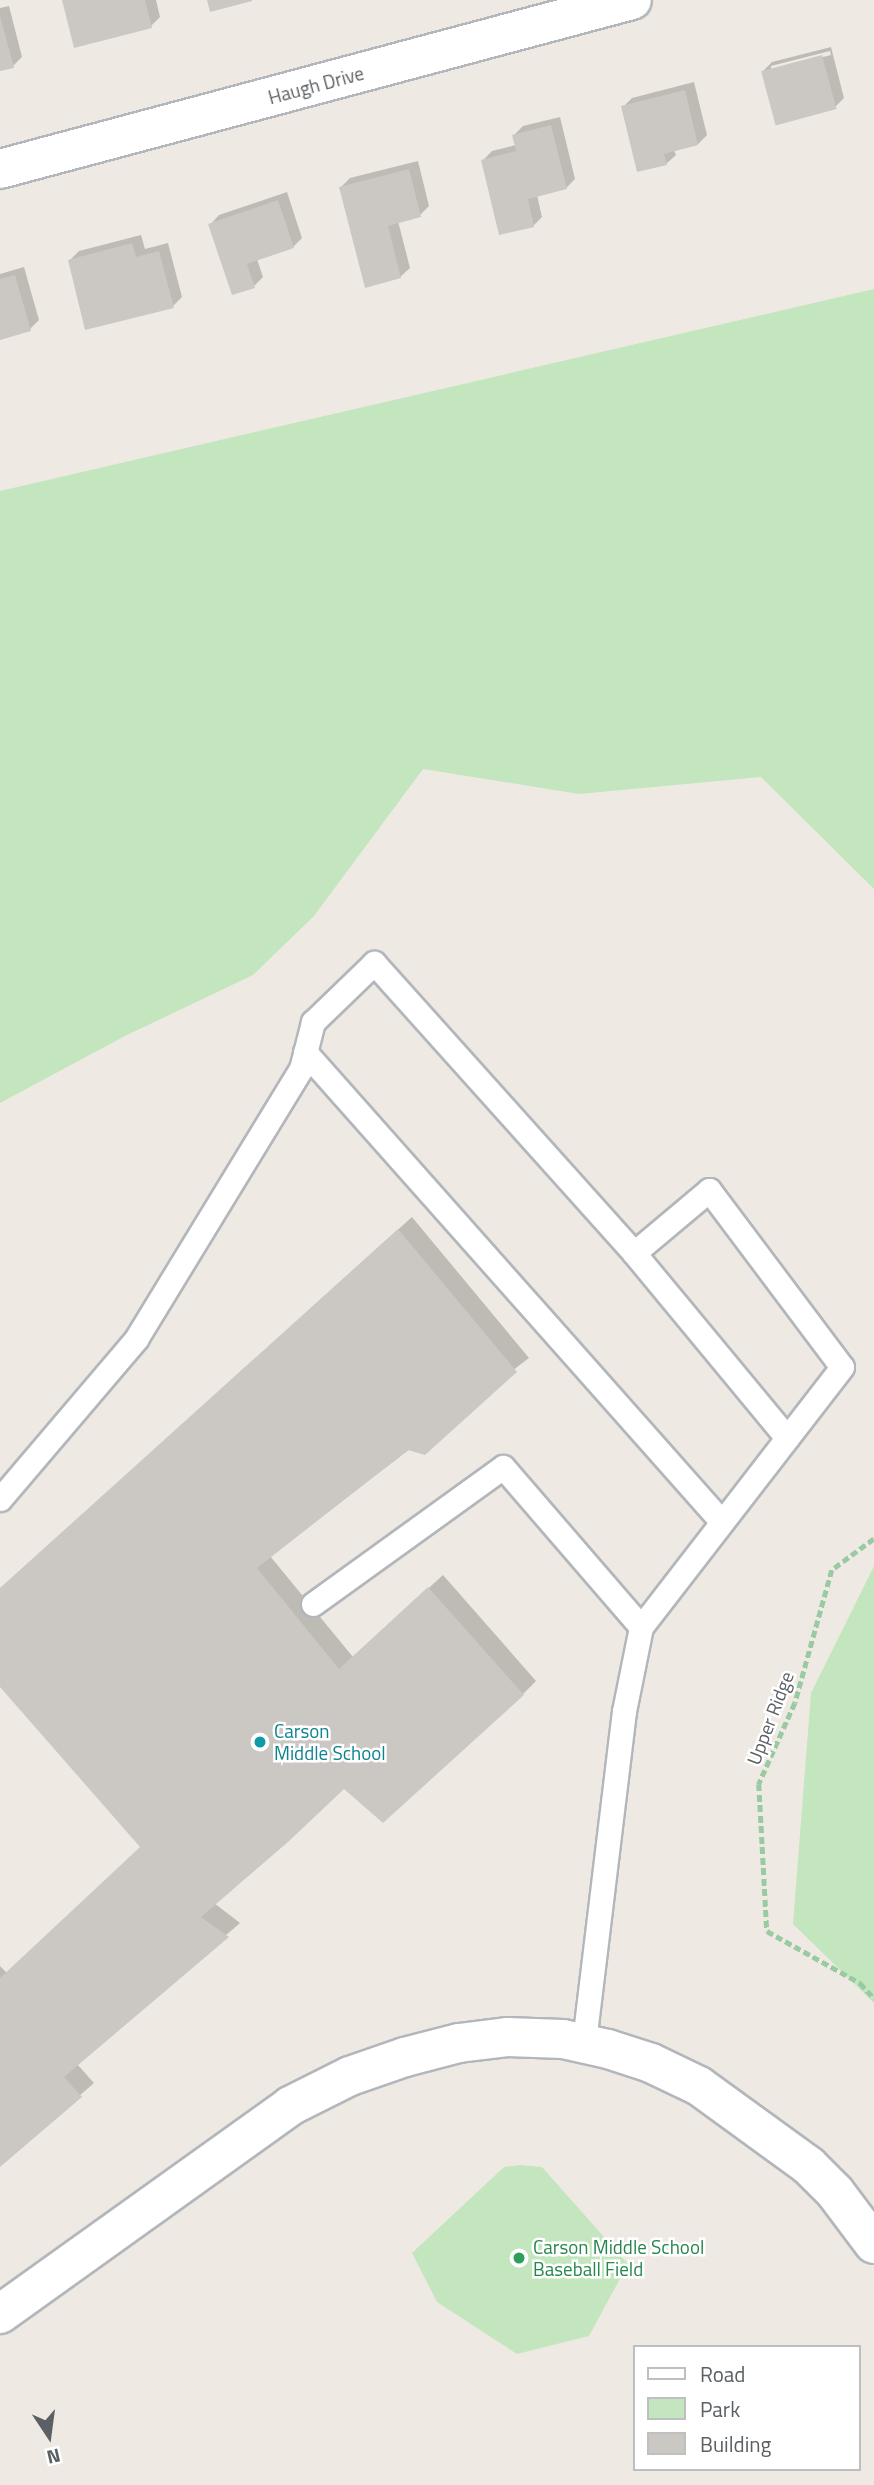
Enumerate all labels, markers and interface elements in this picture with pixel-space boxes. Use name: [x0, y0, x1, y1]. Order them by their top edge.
street label: Haugh Drive: [266, 61, 366, 109]
street label: Upper Ridge: [742, 1668, 798, 1768]
place label: Carson Middle School: [274, 1720, 386, 1764]
marker: Carson Middle School: [252, 1734, 268, 1750]
place label: Carson Middle School Baseball Field: [533, 2236, 704, 2280]
marker: Carson Middle School Baseball Field: [511, 2250, 527, 2266]
legend: [632, 2345, 860, 2471]
text: Road: [700, 2358, 745, 2390]
text: Park: [700, 2393, 740, 2425]
north arrow: [14, 2401, 84, 2471]
text: Building: [700, 2428, 771, 2460]
text: N: [44, 2441, 64, 2473]

